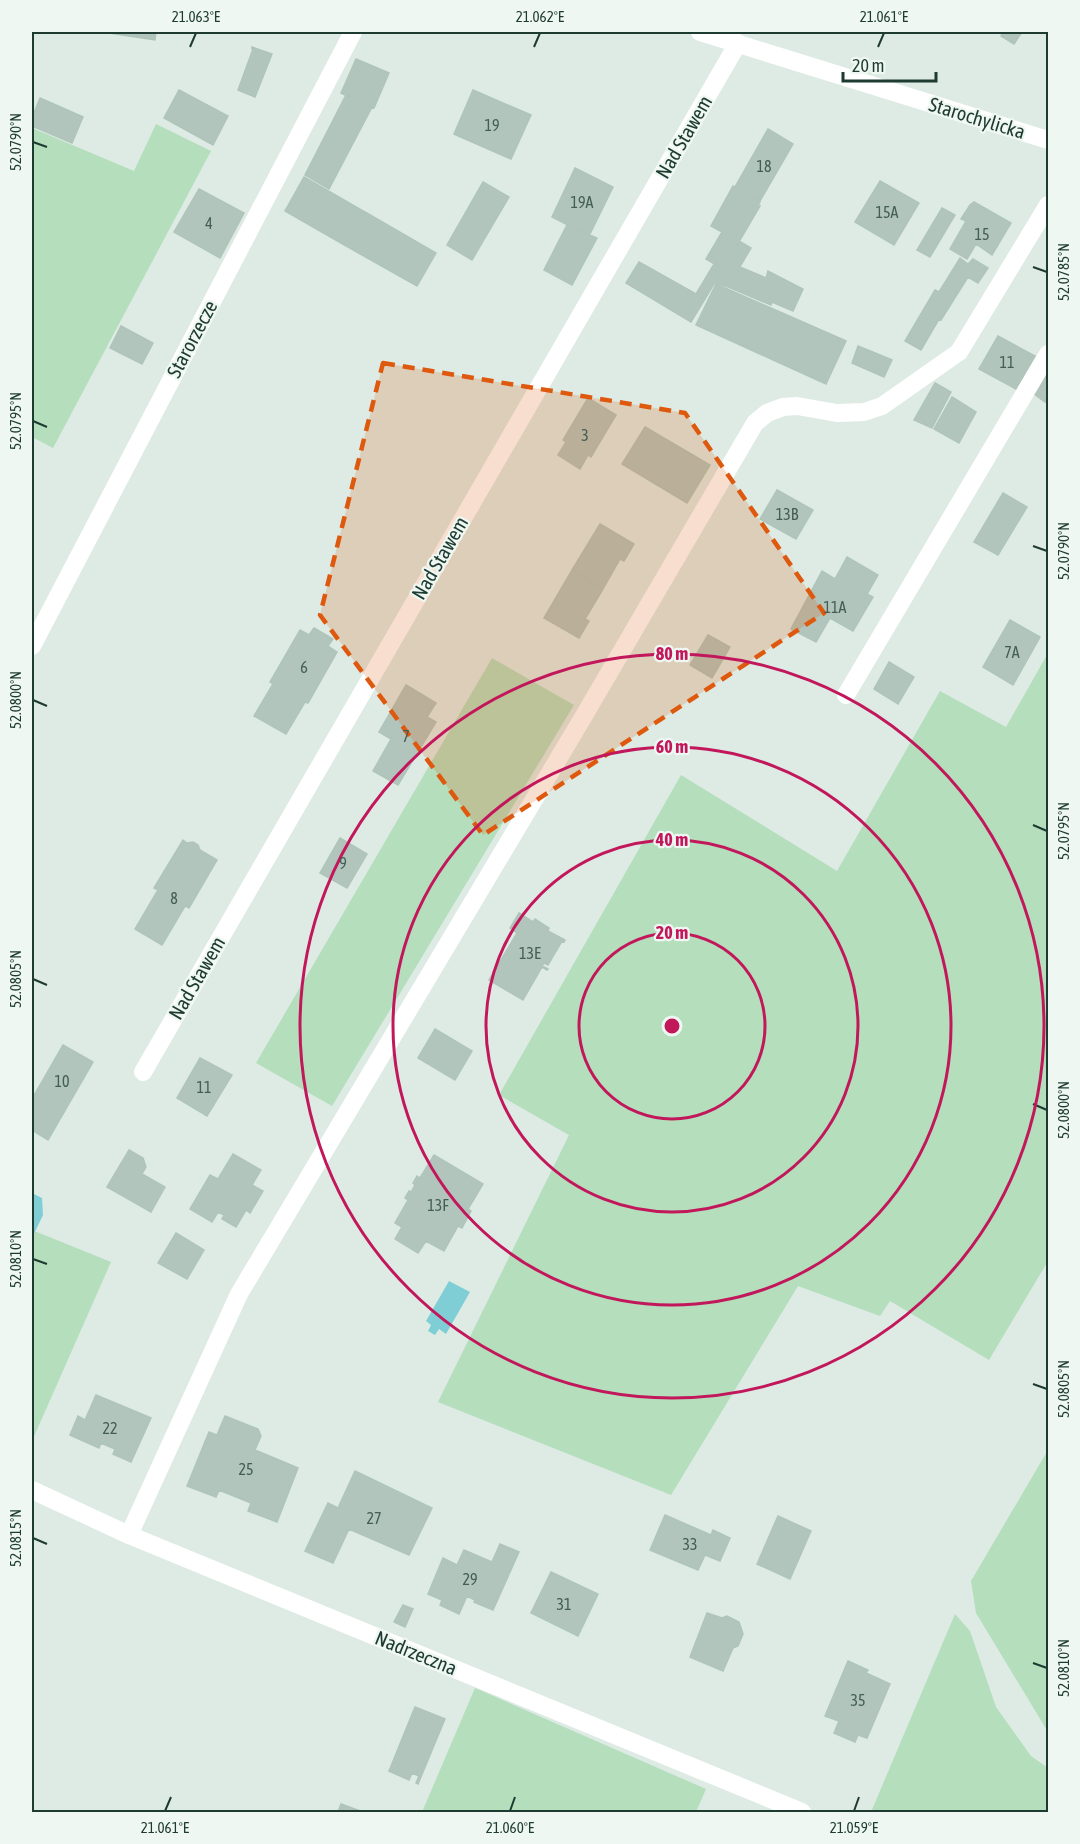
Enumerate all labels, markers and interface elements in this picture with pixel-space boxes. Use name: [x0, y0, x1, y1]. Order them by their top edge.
text: 21.063°E: [172, 8, 221, 25]
text: 21.062°E: [516, 8, 565, 25]
text: 21.061°E: [860, 8, 909, 25]
scale bar: [843, 45, 936, 83]
text: 20 m: [852, 55, 884, 76]
street label: Nad Stawem: [651, 91, 717, 182]
street label: Starochylicka: [926, 92, 1028, 143]
text: 52.0790°N: [7, 113, 24, 171]
house number: 19: [484, 116, 500, 134]
house number: 18: [756, 157, 772, 175]
house number: 19A: [571, 193, 594, 211]
house number: 15A: [876, 203, 899, 221]
house number: 4: [205, 214, 213, 232]
house number: 15: [974, 225, 990, 243]
text: 52.0785°N: [1055, 243, 1072, 301]
street label: Starorzecze: [162, 296, 221, 381]
house number: 11: [999, 353, 1015, 371]
text: 52.0795°N: [7, 392, 24, 450]
house number: 3: [581, 426, 589, 444]
house number: 13B: [776, 505, 799, 523]
street label: Nad Stawem: [407, 512, 473, 603]
text: 52.0790°N: [1055, 522, 1072, 580]
house number: 11A: [824, 598, 847, 616]
text: 80 m: [656, 643, 688, 664]
house number: 7A: [1004, 643, 1020, 661]
house number: 6: [300, 658, 308, 676]
text: 52.0800°N: [7, 671, 24, 729]
house number: 7: [402, 727, 410, 745]
text: 60 m: [656, 736, 688, 757]
text: 52.0795°N: [1055, 802, 1072, 860]
text: 40 m: [655, 829, 688, 850]
house number: 9: [339, 854, 347, 872]
house number: 8: [170, 889, 178, 907]
text: 20 m: [656, 922, 688, 943]
street label: Nad Stawem: [164, 932, 230, 1023]
house number: 13E: [519, 944, 541, 962]
text: 52.0805°N: [7, 950, 24, 1008]
centre of rings: [662, 1016, 682, 1036]
house number: 10: [54, 1072, 70, 1090]
house number: 11: [196, 1078, 212, 1096]
text: 52.0800°N: [1055, 1081, 1072, 1139]
house number: 13F: [427, 1196, 449, 1214]
text: 52.0810°N: [7, 1230, 24, 1288]
text: 52.0805°N: [1055, 1360, 1072, 1418]
house number: 22: [102, 1419, 118, 1437]
house number: 25: [238, 1460, 254, 1478]
text: 52.0815°N: [7, 1509, 24, 1567]
house number: 27: [366, 1509, 382, 1527]
house number: 33: [682, 1535, 698, 1553]
house number: 29: [462, 1570, 478, 1588]
house number: 31: [556, 1595, 572, 1613]
street label: Nadrzeczna: [372, 1626, 460, 1679]
text: 52.0810°N: [1055, 1639, 1072, 1697]
house number: 35: [850, 1691, 866, 1709]
text: 21.061°E: [141, 1819, 190, 1836]
text: 21.060°E: [486, 1819, 535, 1836]
text: 21.059°E: [830, 1819, 879, 1836]

